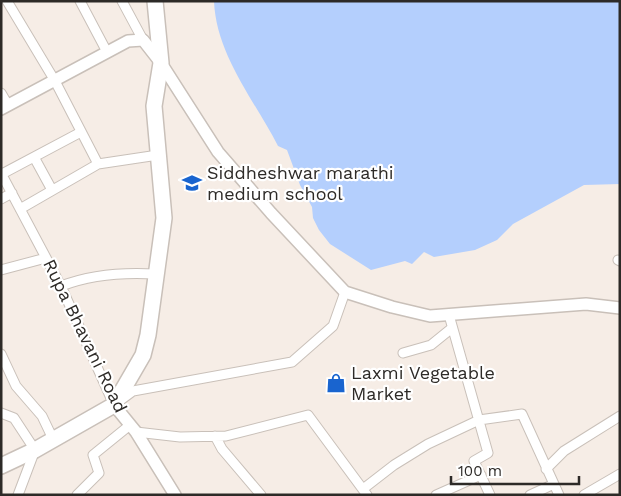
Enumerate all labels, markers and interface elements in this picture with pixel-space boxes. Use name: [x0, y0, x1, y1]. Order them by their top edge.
place label: Siddheshwar marathi medium school: [207, 162, 394, 204]
school or university icon: Siddheshwar marathi medium school: [181, 172, 203, 194]
street label: Rupa Bhavani Road: [39, 256, 132, 416]
place label: Laxmi Vegetable Market: [351, 362, 495, 404]
shop icon: Laxmi Vegetable Market: [325, 372, 347, 394]
scale bar: [451, 454, 578, 486]
text: 100 m: [458, 462, 502, 480]

